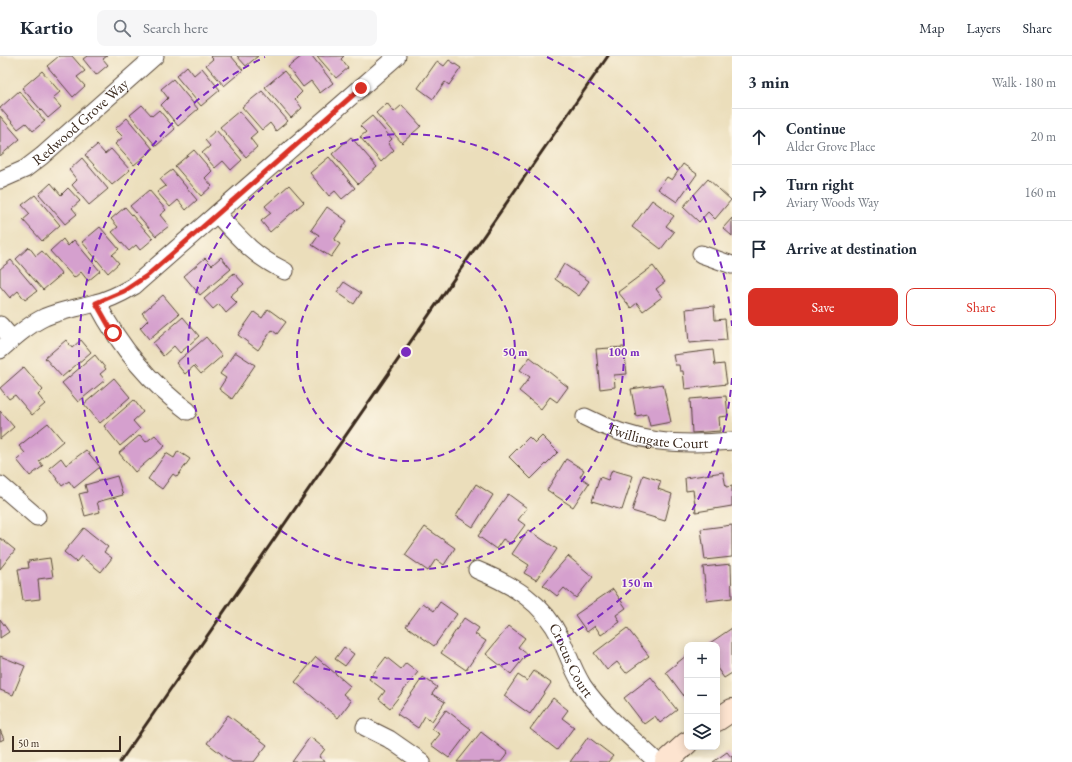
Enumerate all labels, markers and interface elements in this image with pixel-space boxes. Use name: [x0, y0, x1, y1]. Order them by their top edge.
search box: [97, 10, 377, 46]
text: Kartio: [20, 15, 73, 40]
icon: search: [111, 17, 133, 39]
text: Search here: [143, 18, 208, 37]
text: Map: [919, 19, 944, 37]
text: Layers: [966, 19, 1001, 37]
text: Share: [1023, 19, 1052, 37]
text: 3 min: [748, 71, 789, 93]
street label: Redwood Grove Way: [28, 74, 132, 169]
text: Walk · 180 m: [992, 74, 1056, 91]
route end: [352, 79, 370, 97]
text: Continue: [786, 119, 846, 138]
icon: ahead: [748, 126, 770, 148]
text: 20 m: [1031, 128, 1056, 145]
text: Alder Grove Place: [786, 138, 875, 155]
text: Turn right: [786, 175, 854, 194]
icon: right: [748, 182, 770, 204]
text: 160 m: [1025, 184, 1056, 201]
text: Aviary Woods Way: [786, 194, 879, 211]
icon: arrive: [748, 238, 770, 260]
text: Arrive at destination: [786, 239, 917, 258]
button: Save: [748, 288, 898, 326]
button: Share: [906, 288, 1056, 326]
route start: [104, 324, 122, 342]
text: 50 m: [502, 344, 528, 360]
text: 100 m: [608, 344, 640, 360]
centre of rings: [399, 345, 413, 359]
street label: Twillingate Court: [604, 418, 709, 452]
text: 150 m: [621, 575, 653, 591]
street label: Crocus Court: [545, 619, 598, 701]
map controls: [684, 642, 720, 750]
button: +: [684, 642, 720, 678]
button: −: [684, 678, 720, 714]
button: layers: [684, 714, 720, 750]
scale bar: [12, 734, 121, 753]
text: 50 m: [18, 736, 39, 750]

